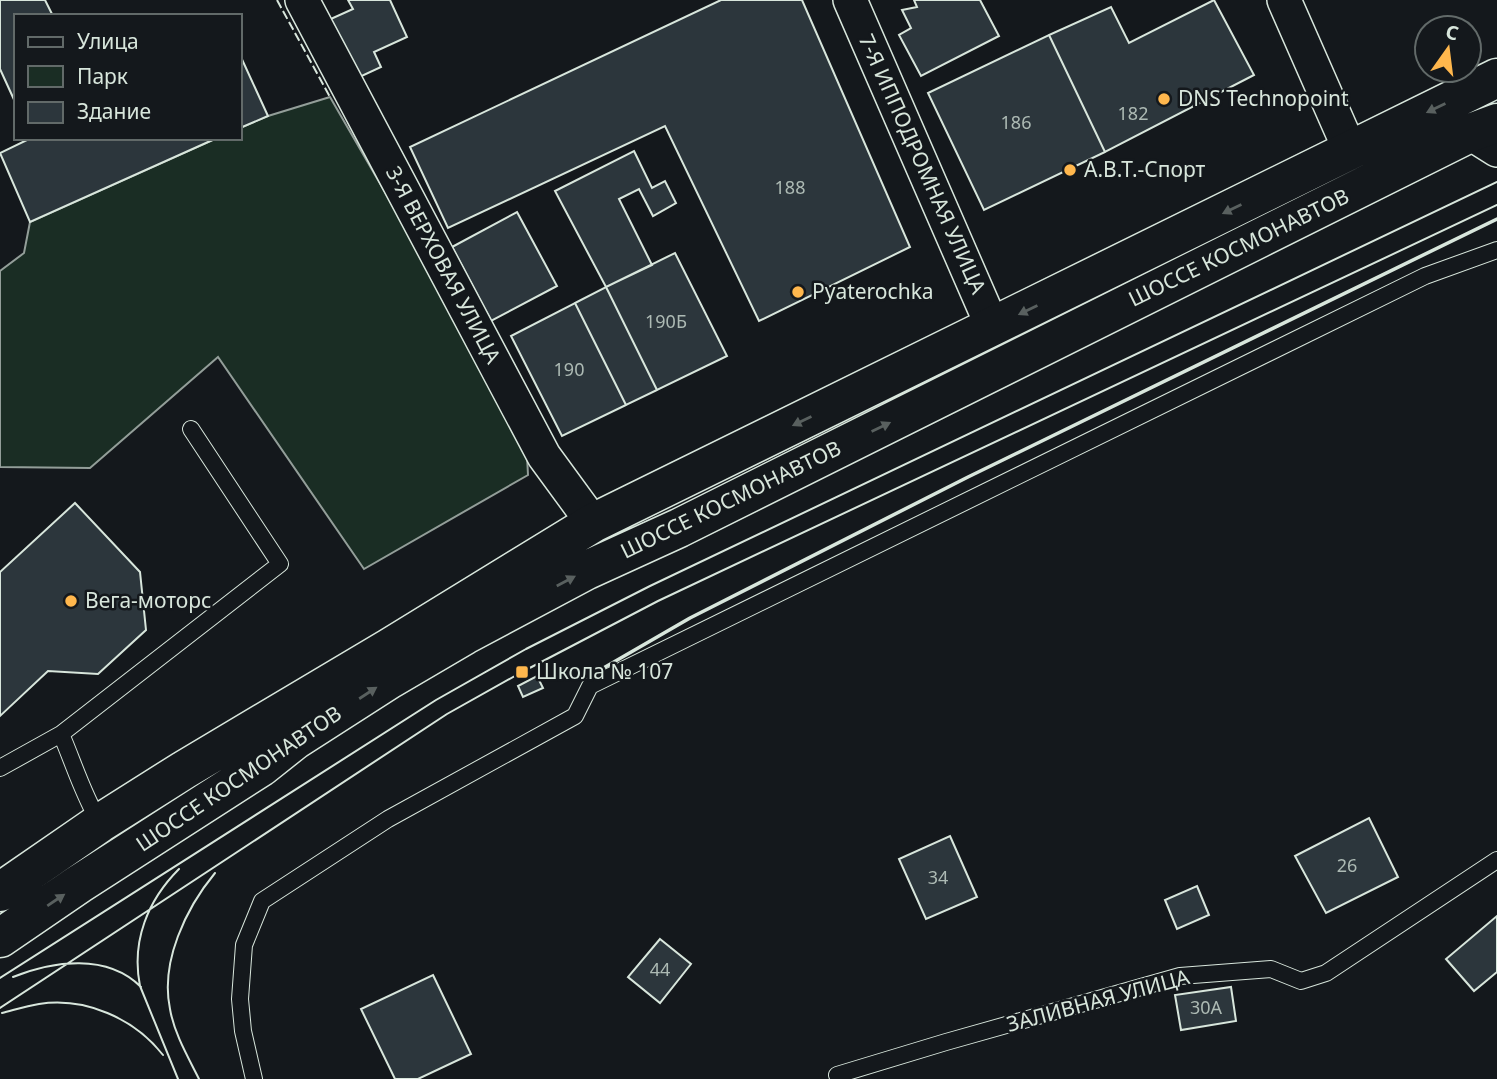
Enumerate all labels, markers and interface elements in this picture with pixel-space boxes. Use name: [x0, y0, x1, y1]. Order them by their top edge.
legend: [14, 14, 242, 140]
north arrow: [1413, 14, 1483, 84]
text: С: [1443, 18, 1461, 47]
text: Улица: [77, 27, 139, 55]
street label: 7-Я ИППОДРОМНАЯ УЛИЦА: [853, 29, 993, 298]
text: Парк: [77, 62, 128, 90]
place label: DNS Technopoint: [1178, 84, 1349, 112]
marker: DNS Technopoint: [1156, 91, 1172, 107]
text: Здание: [77, 97, 151, 125]
house number: 182: [1118, 101, 1148, 125]
one-way arrow: [1426, 102, 1446, 113]
house number: 186: [1001, 110, 1031, 134]
place label: А.В.Т.-Спорт: [1084, 155, 1205, 183]
street label: 3-Я ВЕРХОВАЯ УЛИЦА: [380, 161, 508, 369]
marker: А.В.Т.-Спорт: [1062, 162, 1078, 178]
house number: 188: [775, 175, 805, 199]
street label: ШОССЕ КОСМОНАВТОВ: [1124, 181, 1353, 313]
one-way arrow: [1222, 203, 1242, 214]
place label: Pyaterochka: [812, 277, 934, 305]
marker: Pyaterochka: [790, 284, 806, 300]
one-way arrow: [1018, 304, 1038, 316]
house number: 190Б: [645, 309, 687, 333]
house number: 190: [554, 357, 584, 381]
one-way arrow: [792, 416, 812, 427]
one-way arrow: [871, 422, 891, 433]
street label: ШОССЕ КОСМОНАВТОВ: [616, 433, 845, 565]
one-way arrow: [557, 575, 576, 587]
place label: Вега-моторс: [85, 586, 211, 614]
marker: Вега-моторс: [63, 593, 79, 609]
place label: Школа № 107: [536, 657, 673, 685]
marker: Школа № 107: [514, 664, 530, 680]
one-way arrow: [359, 687, 378, 700]
street label: ШОССЕ КОСМОНАВТОВ: [130, 699, 347, 857]
house number: 26: [1337, 853, 1357, 877]
house number: 34: [928, 865, 948, 889]
one-way arrow: [46, 893, 66, 906]
house number: 44: [650, 957, 670, 981]
street label: ЗАЛИВНАЯ УЛИЦА: [1003, 962, 1193, 1038]
house number: 30А: [1190, 995, 1223, 1019]

